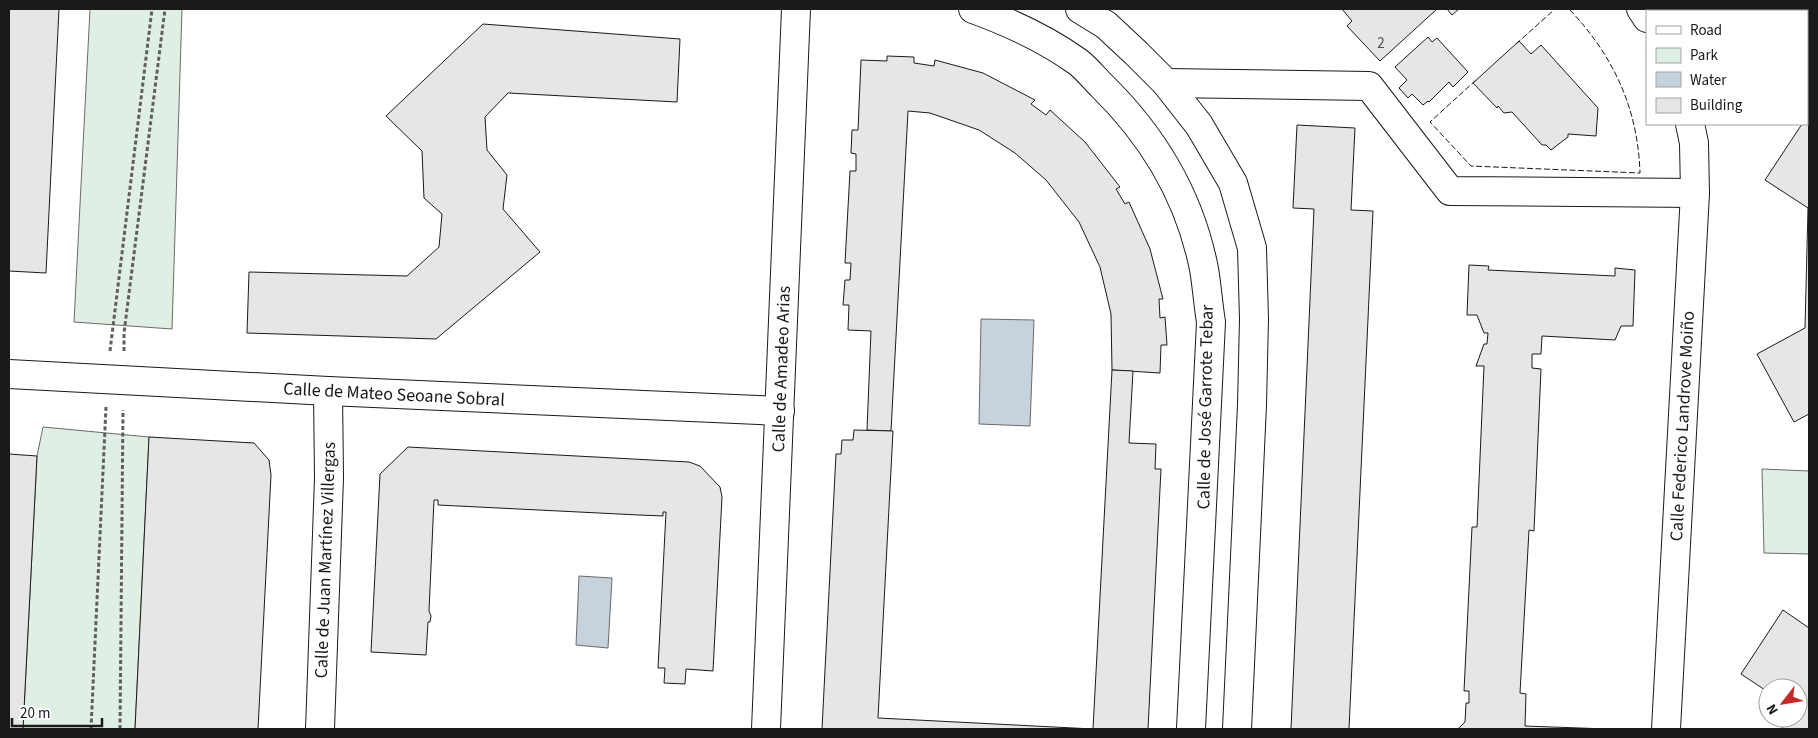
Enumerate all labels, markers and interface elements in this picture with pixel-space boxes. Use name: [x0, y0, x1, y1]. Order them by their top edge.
legend: [1646, 10, 1808, 125]
text: Road: [1690, 20, 1722, 41]
house number: 2: [1377, 33, 1385, 54]
text: Park: [1690, 45, 1719, 66]
text: Water: [1690, 70, 1727, 91]
text: Building: [1690, 95, 1743, 116]
street label: Calle de Amadeo Arias: [766, 285, 797, 453]
street label: Calle de José Garrote Tebar: [1191, 304, 1220, 510]
street label: Calle Federico Landrove Moiño: [1664, 310, 1701, 542]
street label: Calle de Mateo Seoane Sobral: [283, 376, 505, 413]
street label: Calle de Juan Martínez Villergas: [309, 441, 342, 679]
north arrow: [1758, 678, 1808, 728]
scale bar: [12, 696, 102, 728]
text: N: [1762, 700, 1784, 718]
text: 20 m: [20, 703, 50, 724]

